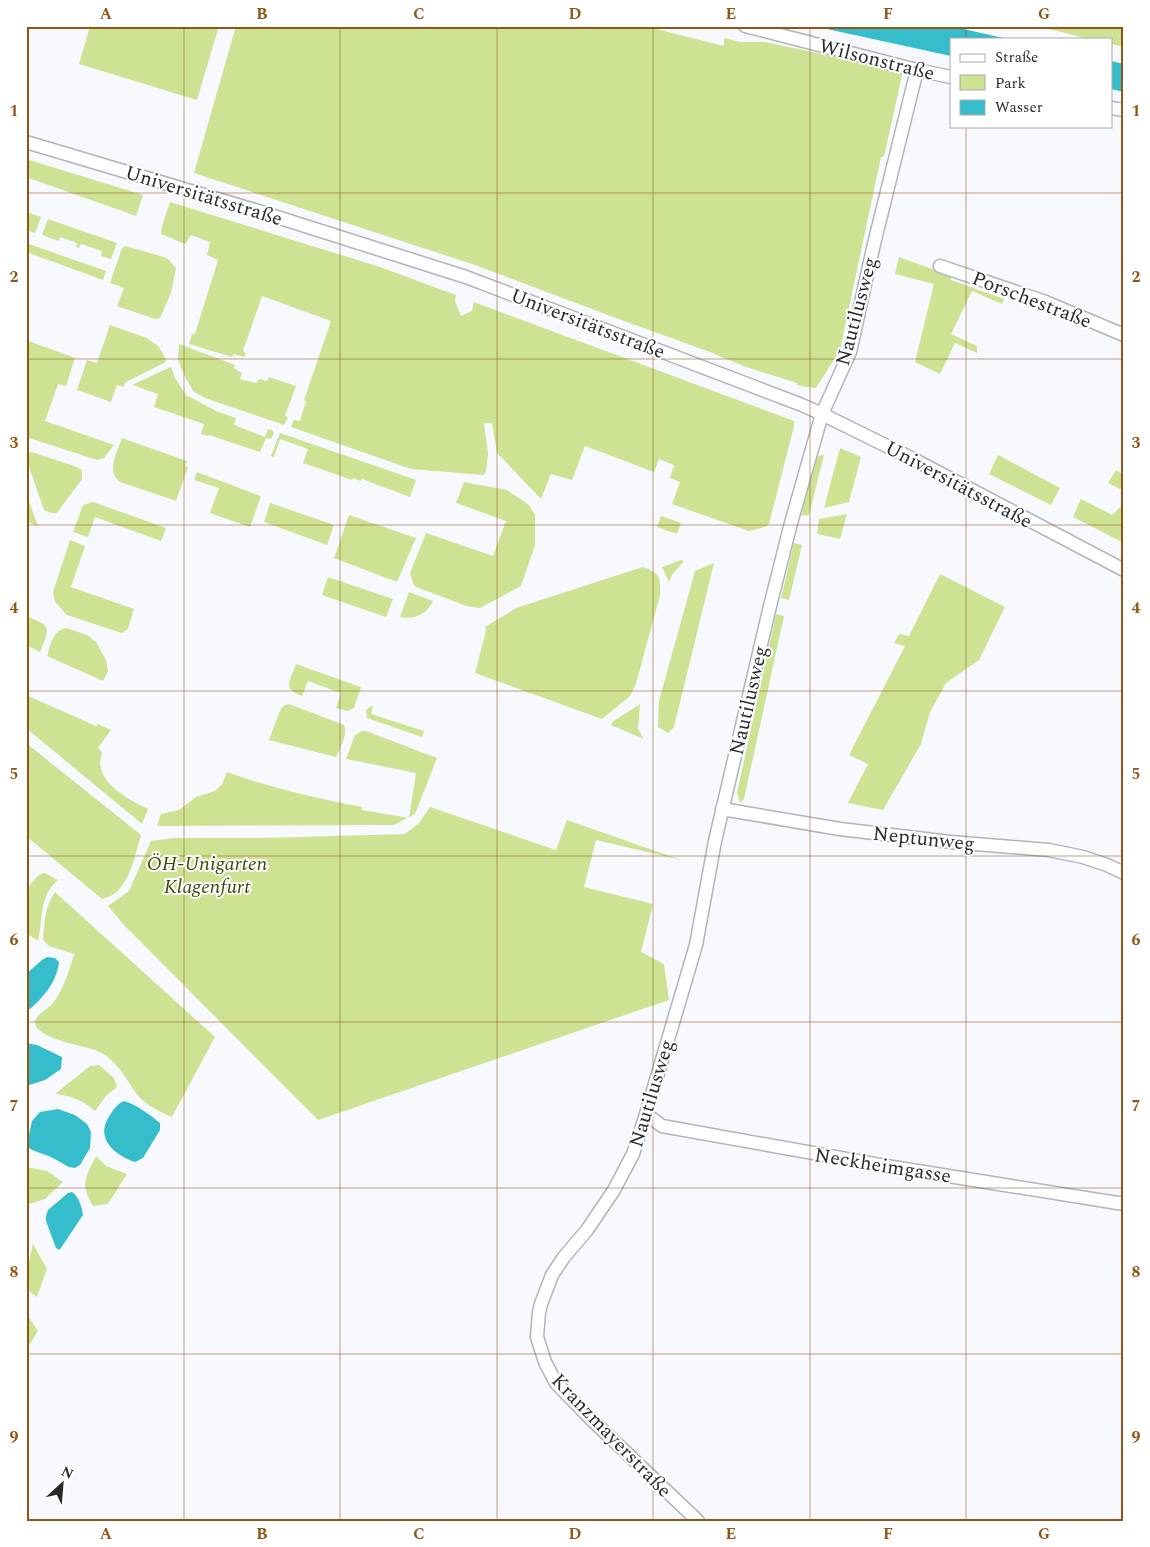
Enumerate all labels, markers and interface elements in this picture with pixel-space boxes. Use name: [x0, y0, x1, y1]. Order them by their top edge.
text: A: [100, 2, 113, 26]
text: B: [256, 2, 268, 26]
text: C: [413, 2, 425, 26]
text: D: [569, 2, 582, 26]
text: E: [726, 2, 736, 26]
text: F: [883, 2, 893, 26]
text: G: [1038, 2, 1050, 26]
street label: Wilsonstraße: [816, 31, 938, 89]
legend: [950, 38, 1112, 128]
text: Straße: [995, 46, 1038, 69]
text: Park: [995, 72, 1026, 95]
text: Wasser: [995, 96, 1043, 119]
text: 1: [10, 99, 18, 123]
text: 1: [1132, 99, 1140, 123]
street label: Universitätsstraße: [121, 158, 286, 234]
street label: Nautilusweg: [828, 254, 886, 369]
street label: Porschestraße: [967, 263, 1096, 337]
text: 2: [10, 265, 19, 289]
text: 2: [1132, 265, 1141, 289]
street label: Universitätsstraße: [506, 281, 669, 367]
text: 3: [10, 431, 19, 455]
text: 3: [1132, 431, 1141, 455]
street label: Universitätsstraße: [879, 433, 1038, 536]
text: 4: [10, 596, 19, 620]
text: 4: [1132, 596, 1141, 620]
street label: Nautilusweg: [722, 643, 776, 758]
text: 5: [10, 762, 18, 786]
text: 5: [1132, 762, 1140, 786]
street label: Neptunweg: [871, 819, 976, 859]
park label: ÖH-Unigarten Klagenfurt: [147, 849, 268, 902]
text: 6: [10, 928, 19, 952]
text: 6: [1132, 928, 1141, 952]
street label: Nautilusweg: [621, 1036, 683, 1151]
text: 7: [10, 1094, 19, 1118]
text: 7: [1132, 1094, 1141, 1118]
street label: Neckheimgasse: [812, 1140, 953, 1192]
text: 8: [10, 1260, 19, 1284]
text: 8: [1132, 1260, 1141, 1284]
street label: Kranzmayerstraße: [544, 1367, 679, 1505]
text: 9: [10, 1425, 19, 1449]
text: 9: [1132, 1425, 1141, 1449]
north arrow: [38, 1460, 88, 1510]
text: N: [58, 1461, 77, 1485]
text: A: [100, 1522, 113, 1546]
text: B: [256, 1522, 268, 1546]
text: C: [413, 1522, 425, 1546]
text: D: [569, 1522, 582, 1546]
text: E: [726, 1522, 736, 1546]
text: F: [883, 1522, 893, 1546]
text: G: [1038, 1522, 1050, 1546]

